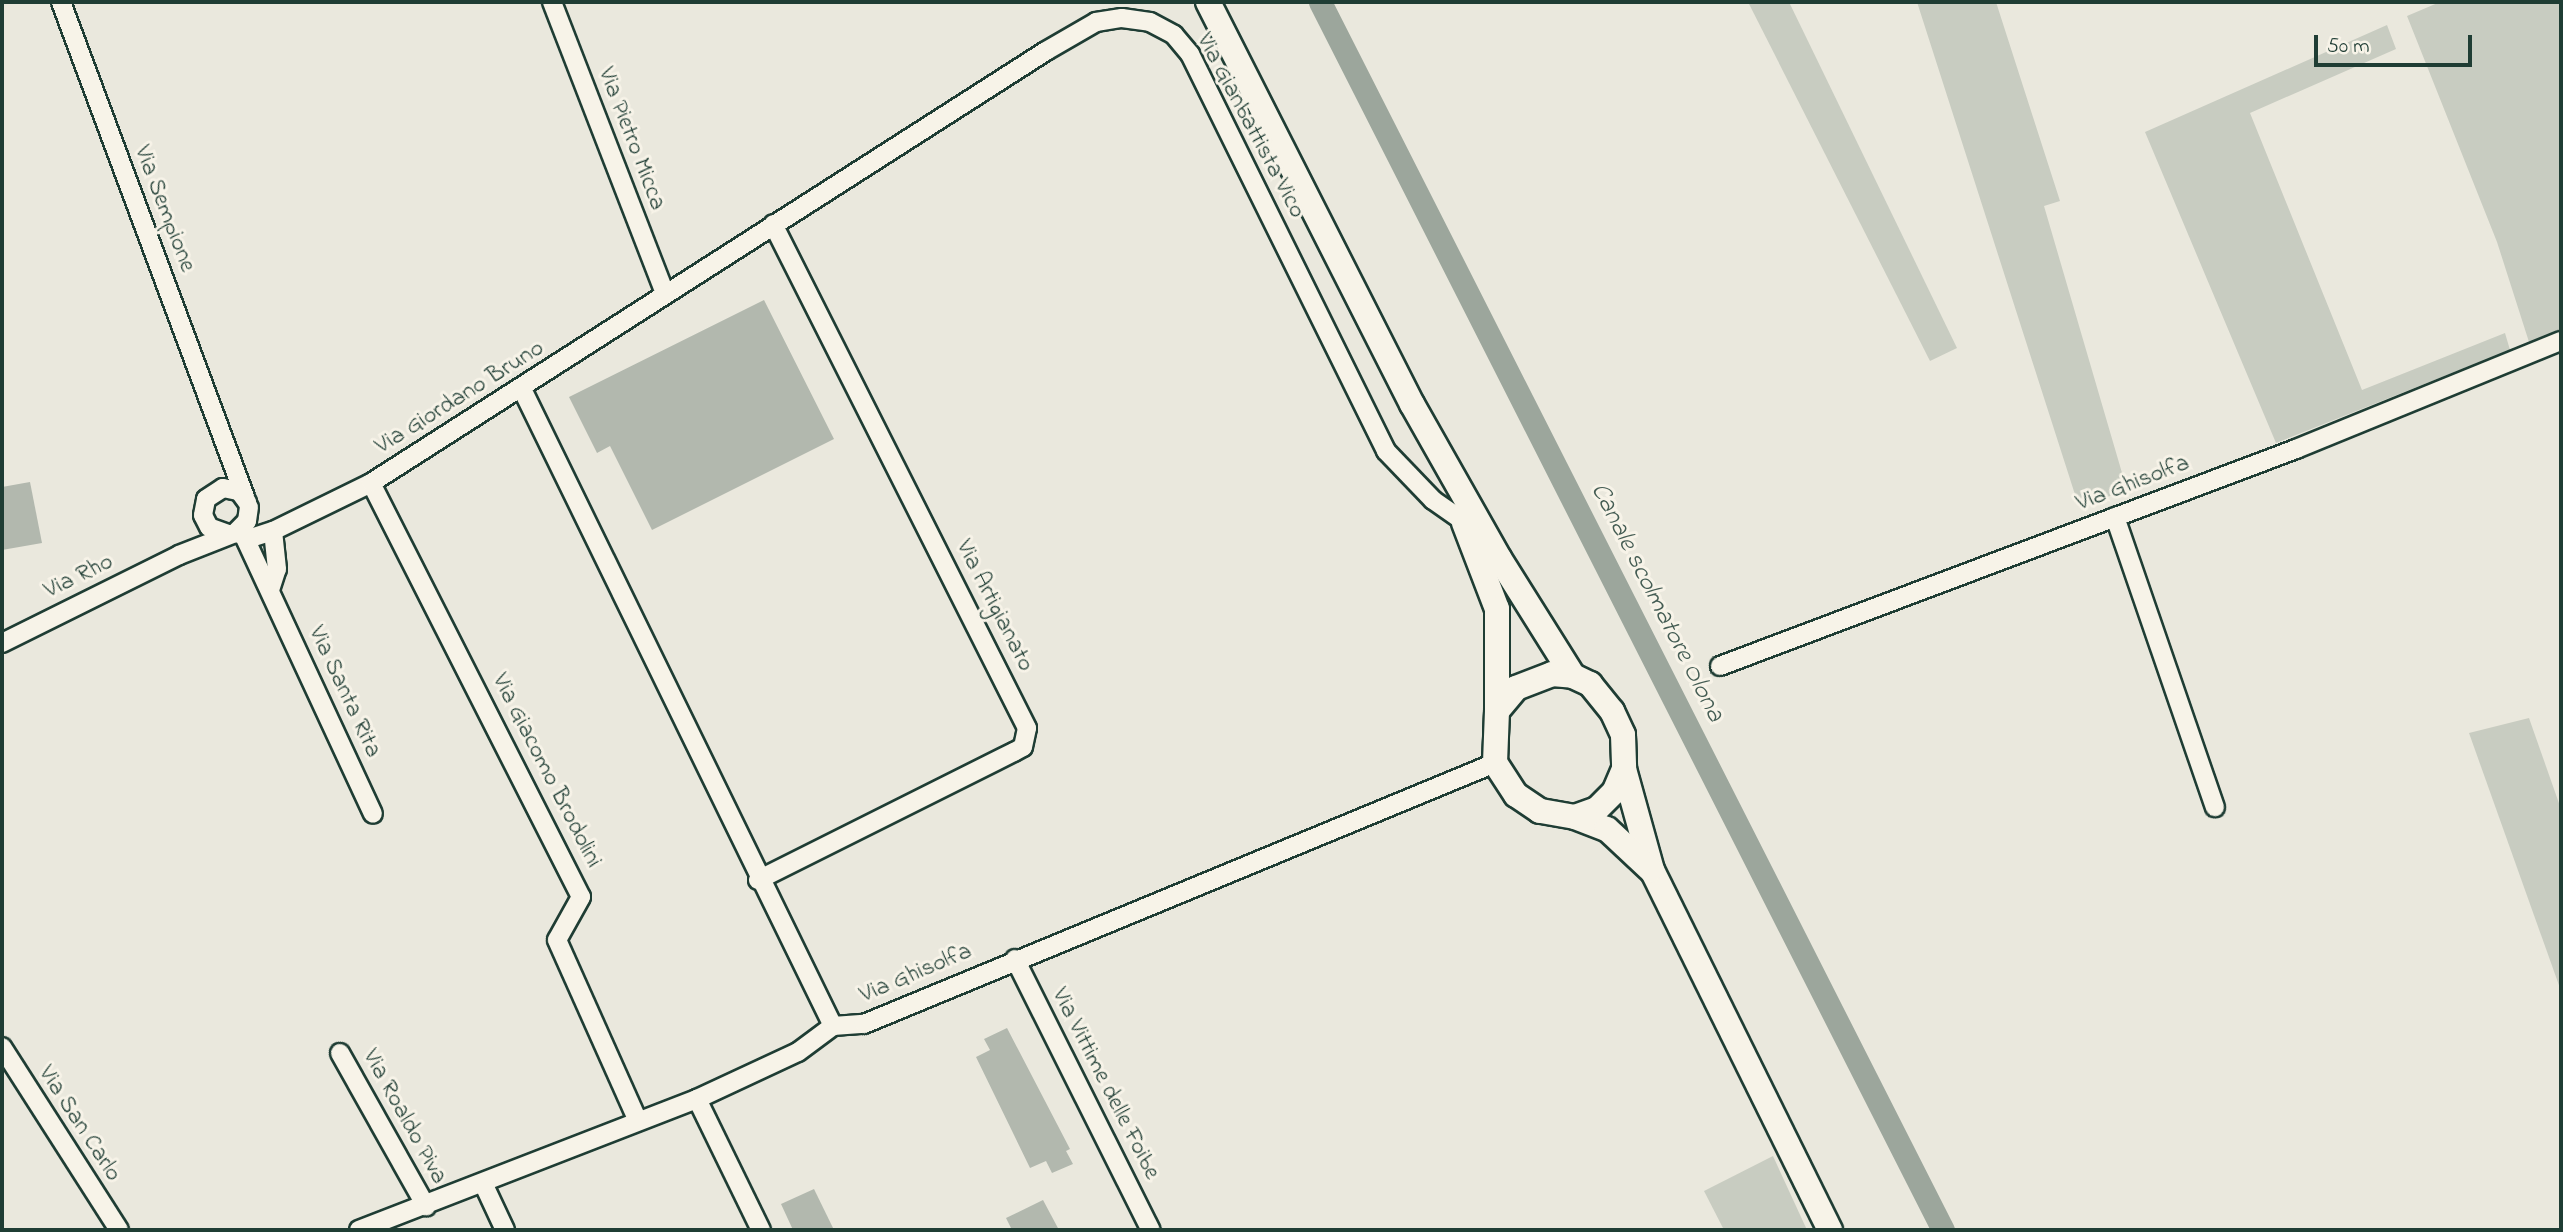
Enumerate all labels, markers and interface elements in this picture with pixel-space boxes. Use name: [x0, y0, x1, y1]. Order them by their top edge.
scale bar: [2318, 21, 2476, 65]
street label: Via Gianbattista Vico: [1189, 29, 1311, 223]
text: 50 m: [2327, 32, 2370, 62]
street label: Via Pietro Micca: [591, 64, 671, 214]
street label: Via Sempione: [127, 142, 201, 276]
street label: Via Giordano Bruno: [370, 335, 550, 461]
street label: Via Ghisolfa: [2072, 449, 2194, 519]
water label: Canale scolmatore Olona: [1582, 478, 1730, 728]
street label: Via Artigianato: [949, 535, 1039, 677]
street label: Via Rho: [40, 548, 118, 606]
street label: Via Santa Rita: [301, 622, 387, 762]
street label: Via Giacomo Brodolini: [485, 669, 607, 873]
street label: Via Ghisolfa: [856, 938, 976, 1010]
street label: Via Vittime delle Foibe: [1044, 983, 1166, 1185]
street label: Via Roaldo Piva: [355, 1045, 453, 1189]
street label: Via San Carlo: [31, 1061, 127, 1187]

